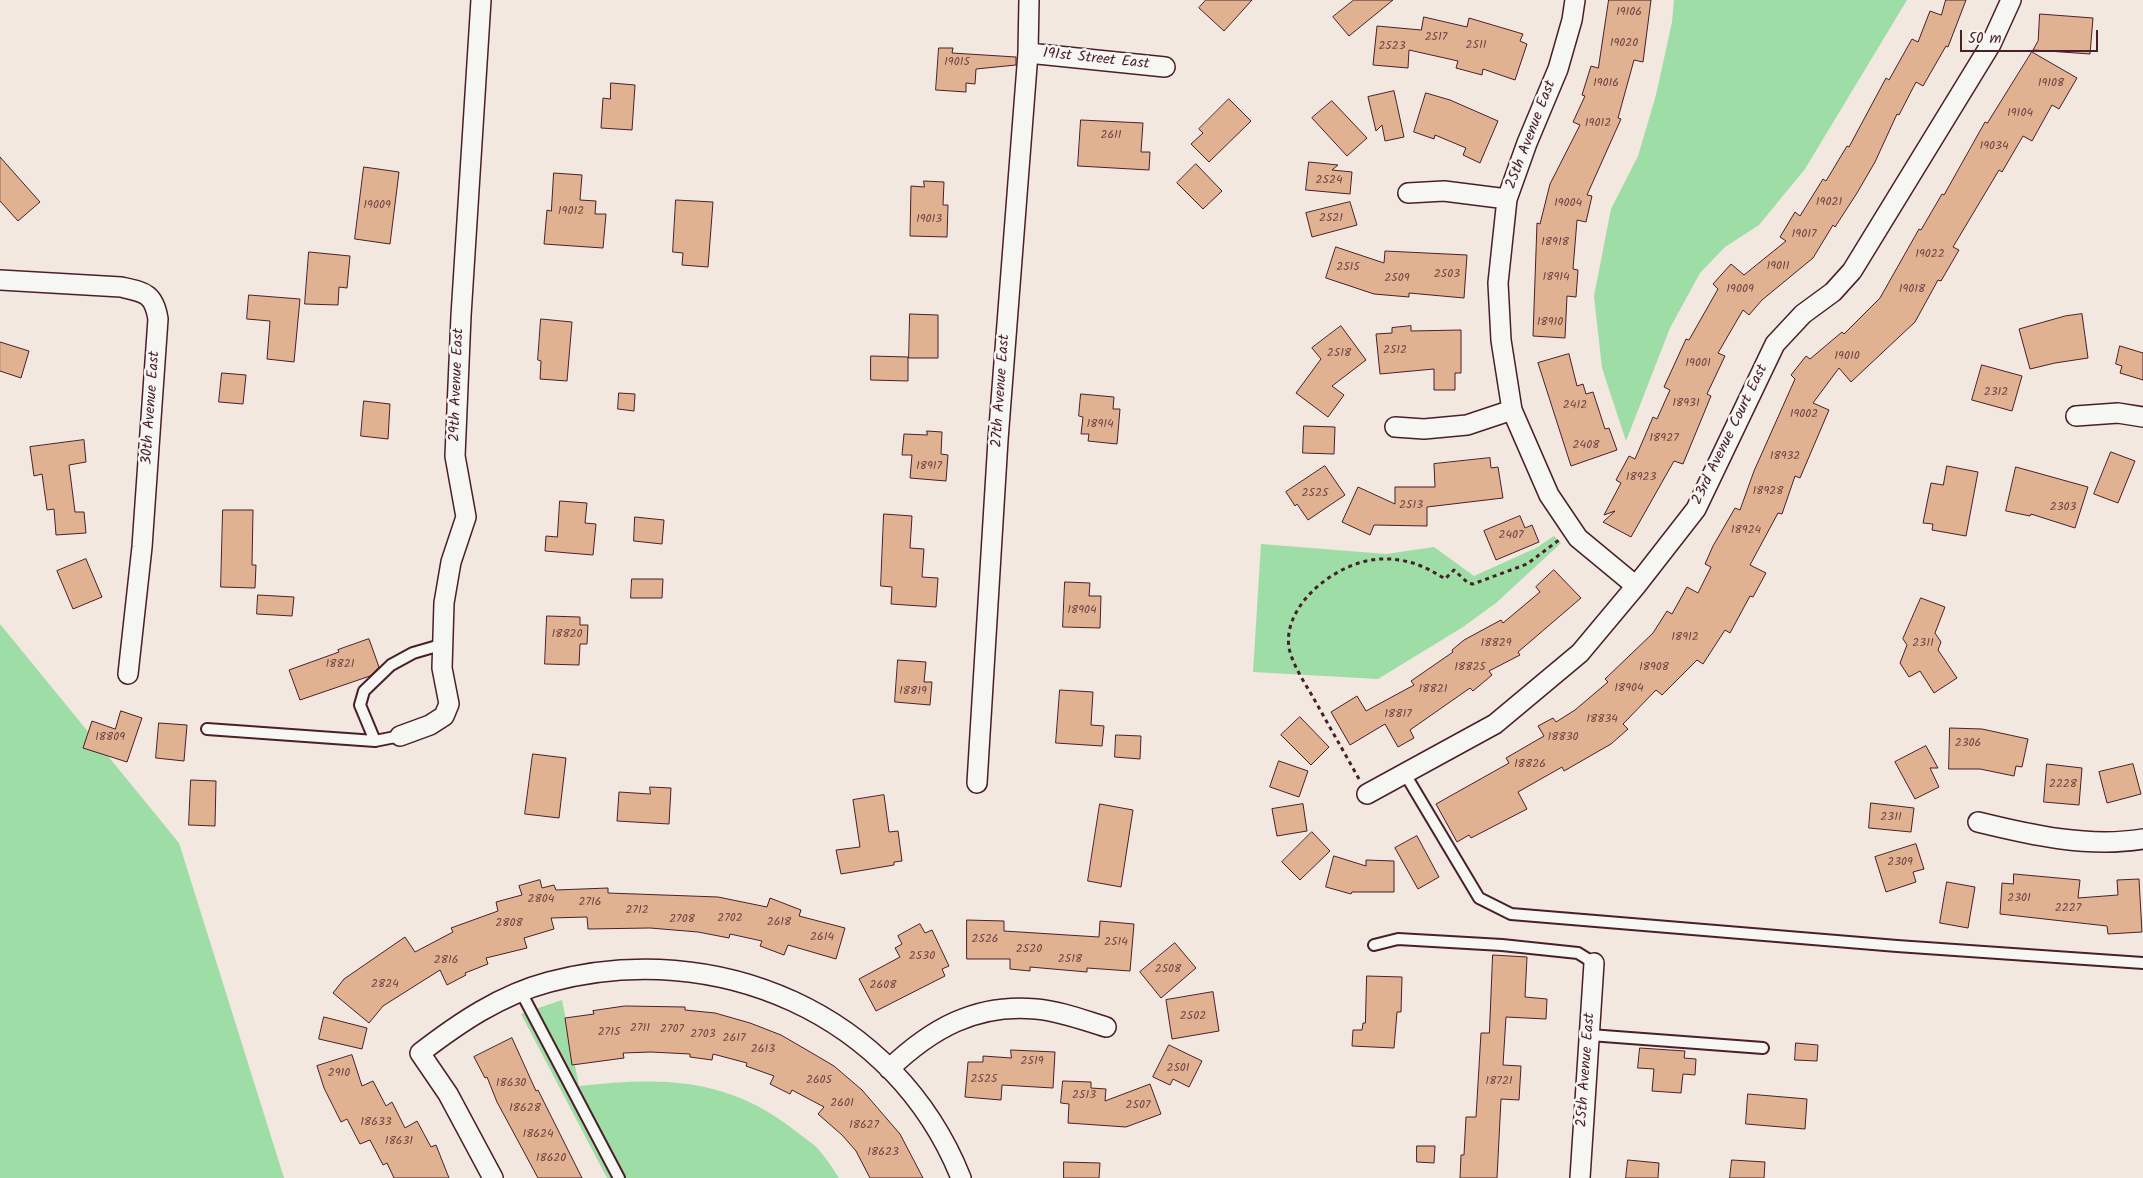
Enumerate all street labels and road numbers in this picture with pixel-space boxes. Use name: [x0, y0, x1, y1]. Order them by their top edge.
street label: 191st Street East: [1042, 45, 1150, 75]
street label: 25th Avenue East: [1503, 78, 1561, 192]
street label: 29th Avenue East: [447, 328, 469, 442]
street label: 27th Avenue East: [989, 334, 1015, 448]
street label: 30th Avenue East: [139, 350, 165, 466]
street label: 23rd Avenue Court East: [1689, 362, 1773, 508]
street label: 25th Avenue East: [1574, 1012, 1600, 1128]

